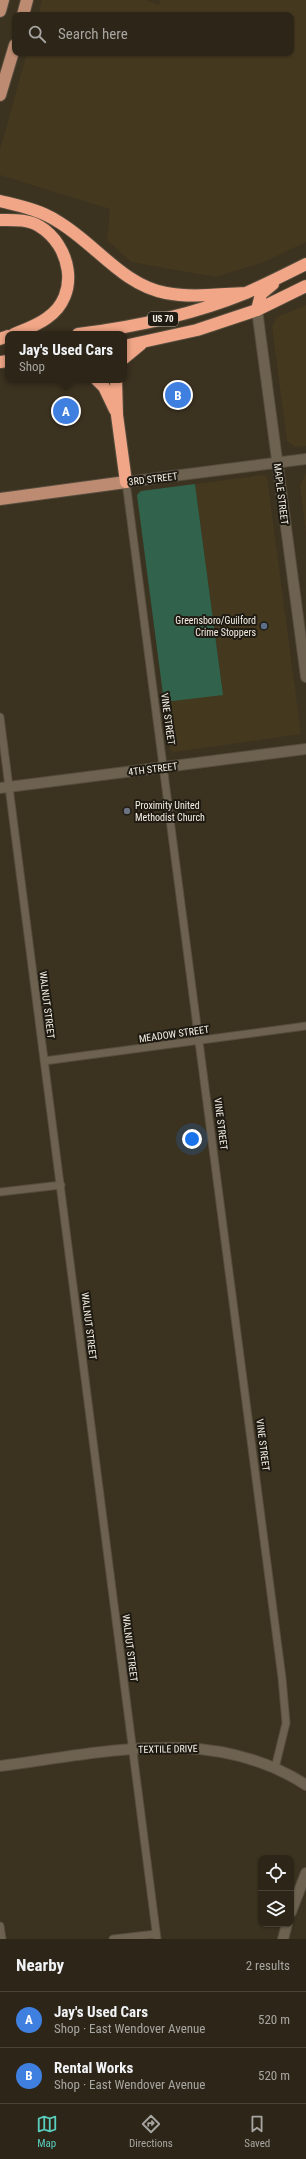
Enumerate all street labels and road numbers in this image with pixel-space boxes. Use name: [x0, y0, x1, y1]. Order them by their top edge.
road number: US 70: [148, 312, 178, 326]
street label: MAPLE STREET: [272, 463, 290, 525]
street label: 3RD STREET: [128, 471, 178, 487]
street label: VINE STREET: [159, 692, 177, 746]
street label: 4TH STREET: [128, 761, 178, 777]
street label: WALNUT STREET: [37, 971, 57, 1039]
street label: MEADOW STREET: [138, 1024, 210, 1044]
street label: VINE STREET: [212, 1097, 230, 1151]
street label: WALNUT STREET: [79, 1292, 99, 1360]
street label: VINE STREET: [254, 1418, 272, 1472]
street label: WALNUT STREET: [120, 1614, 140, 1682]
street label: TEXTILE DRIVE: [138, 1743, 198, 1755]

